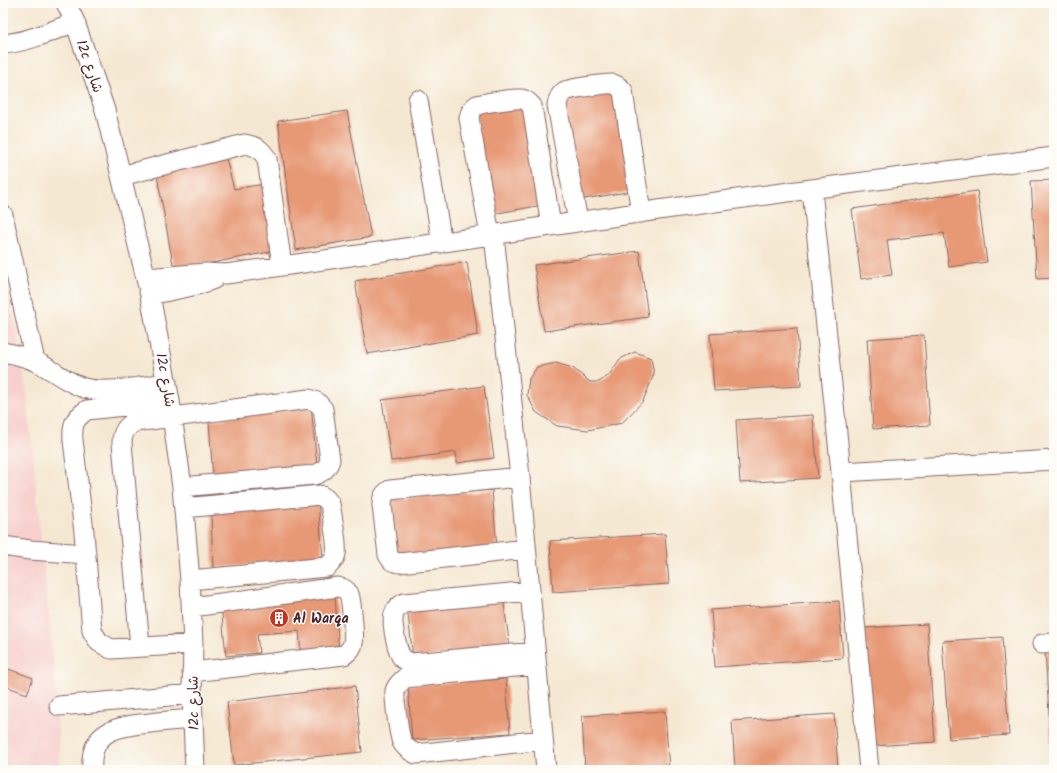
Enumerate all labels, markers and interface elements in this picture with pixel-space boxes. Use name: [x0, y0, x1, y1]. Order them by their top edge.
street label: 12c شارع: [70, 37, 108, 96]
street label: 12c شارع: [149, 351, 181, 409]
building icon: Al Warqa: [268, 607, 290, 629]
place label: Al Warqa: [293, 608, 349, 630]
street label: 12c شارع: [183, 675, 205, 731]

